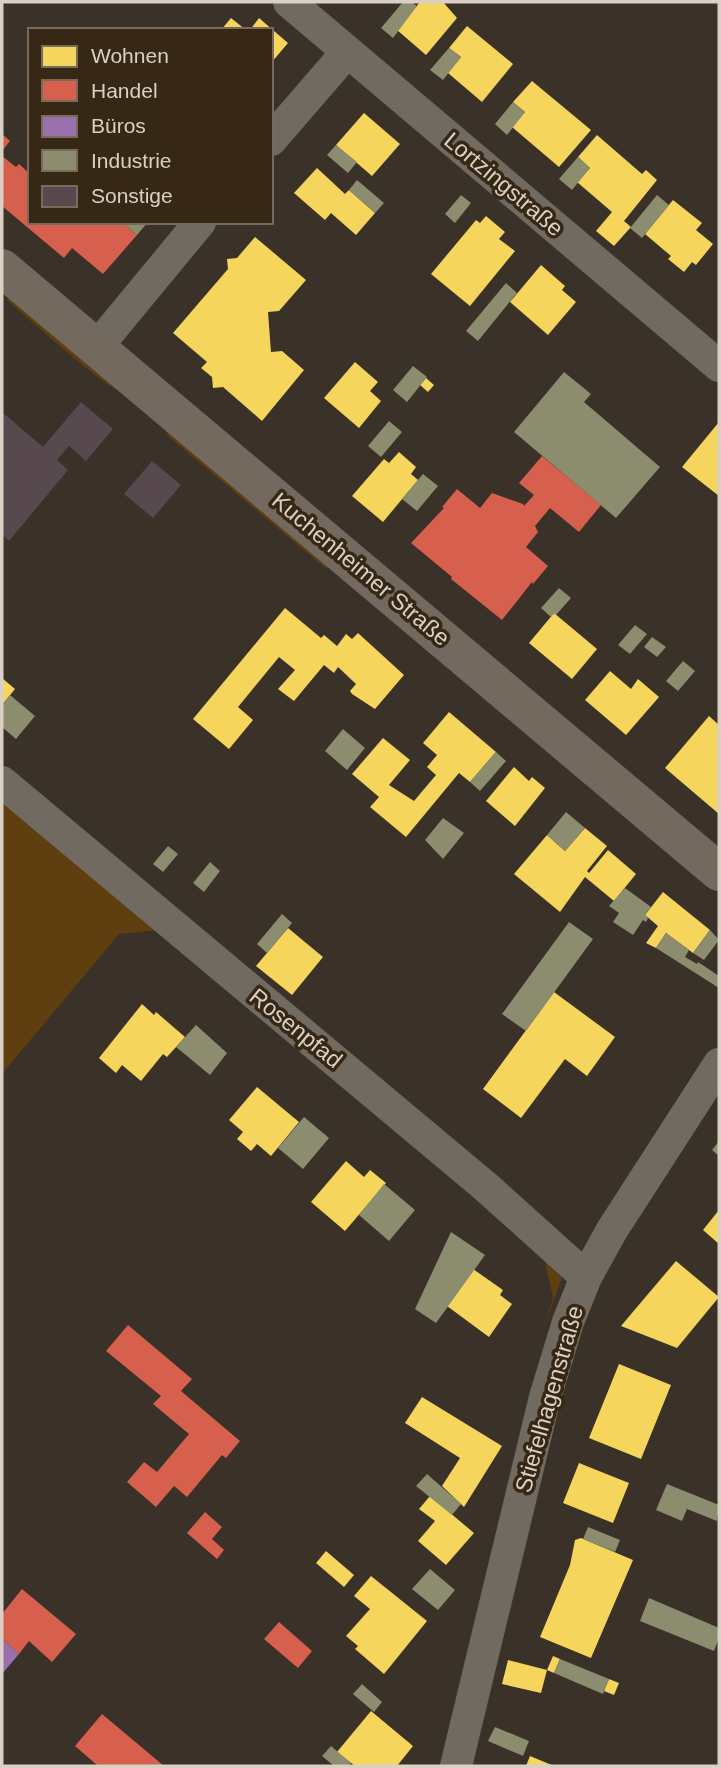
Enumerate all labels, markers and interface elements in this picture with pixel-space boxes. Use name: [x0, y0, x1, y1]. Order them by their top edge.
legend: [28, 28, 273, 224]
text: Wohnen: [91, 44, 169, 67]
text: Handel: [91, 79, 158, 102]
text: Büros: [91, 114, 146, 137]
street label: Lortzingstraße: [439, 127, 569, 241]
text: Industrie: [91, 149, 172, 172]
text: Sonstige: [91, 184, 173, 207]
street label: Kuchenheimer Straße: [267, 487, 455, 651]
street label: Rosenpfad: [245, 983, 347, 1073]
street label: Stiefelhagenstraße: [510, 1303, 588, 1495]

